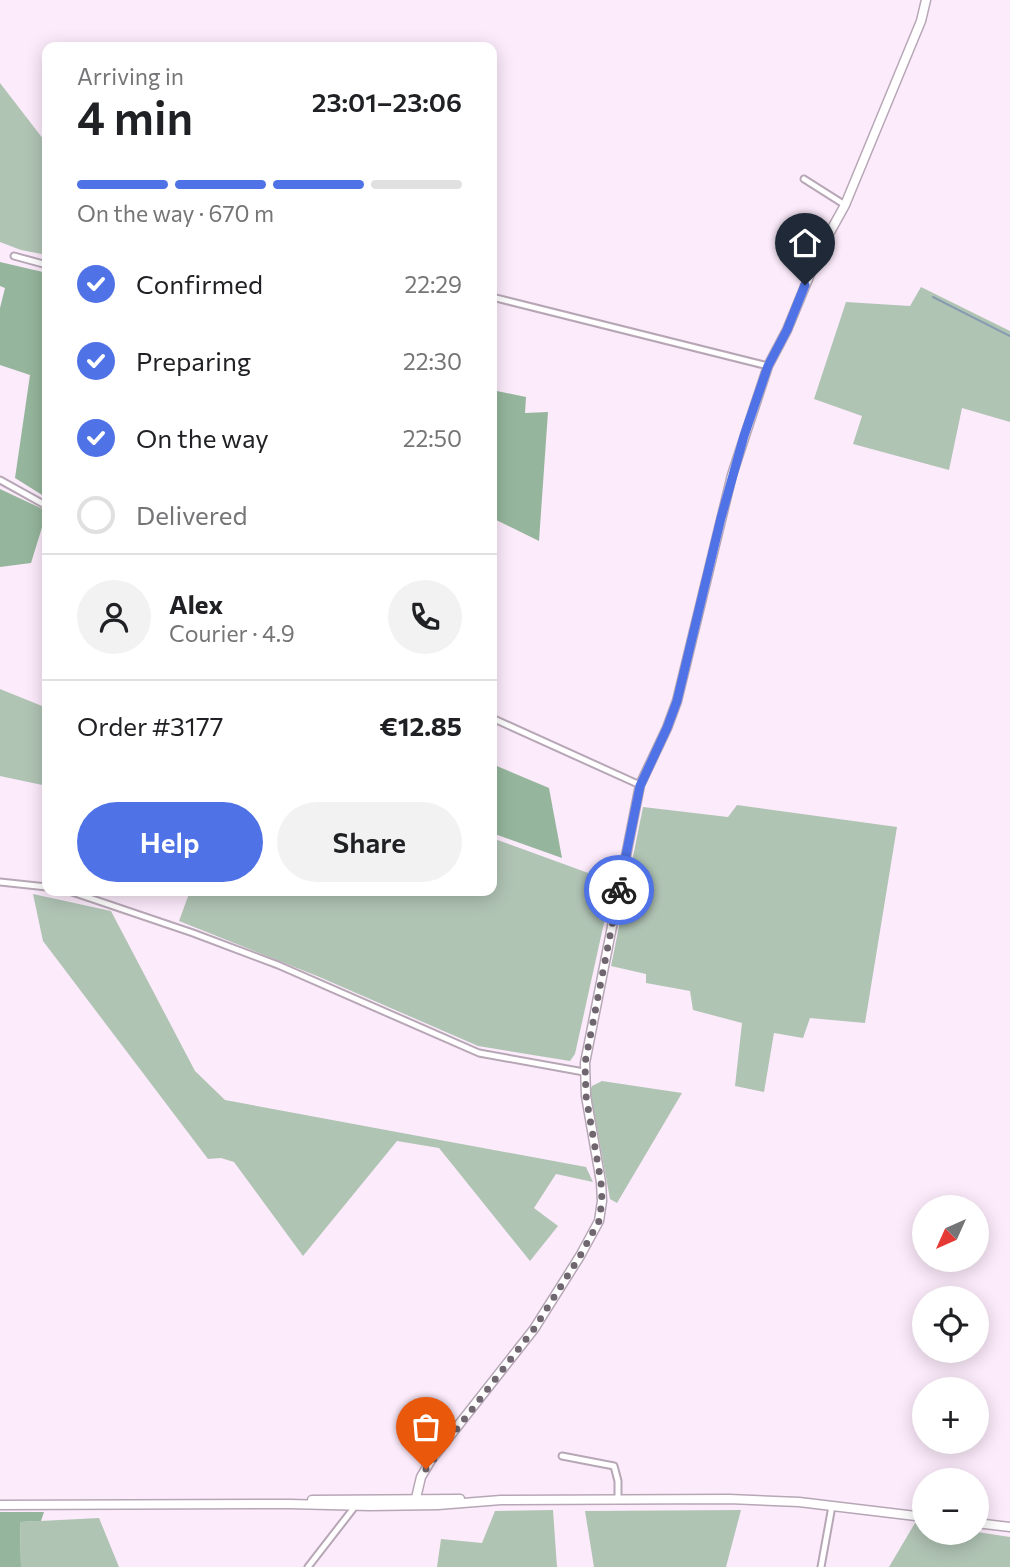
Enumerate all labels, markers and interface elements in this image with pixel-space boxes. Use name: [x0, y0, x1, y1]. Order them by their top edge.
text: Arriving in: [77, 62, 184, 90]
text: 23:01–23:06: [312, 86, 462, 117]
text: 4 min: [77, 88, 193, 144]
text: On the way · 670 m: [77, 199, 274, 227]
pin: [775, 213, 835, 285]
icon: home: [786, 224, 824, 262]
icon: check: [77, 265, 115, 303]
text: Confirmed: [136, 268, 263, 299]
text: 22:29: [404, 270, 462, 298]
icon: check: [77, 342, 115, 380]
text: Preparing: [136, 345, 251, 376]
text: 22:30: [403, 347, 462, 375]
icon: check: [77, 419, 115, 457]
text: On the way: [136, 422, 269, 453]
text: 22:50: [403, 424, 462, 452]
text: Delivered: [136, 499, 247, 530]
button: person: [77, 580, 151, 654]
button: phone: [388, 580, 462, 654]
text: Alex: [169, 588, 223, 619]
text: Courier · 4.9: [169, 619, 295, 647]
text: Order #3177: [77, 710, 223, 741]
text: €12.85: [379, 710, 462, 741]
button: Help: [77, 802, 263, 882]
button: Share: [277, 802, 462, 882]
courier: [584, 855, 654, 925]
icon: bike: [600, 871, 638, 909]
north arrow: [912, 1195, 989, 1272]
map controls: [912, 1195, 989, 1545]
button: locate: [912, 1286, 989, 1363]
button: +: [912, 1377, 989, 1454]
pin: [396, 1397, 456, 1469]
icon: bag: [407, 1408, 445, 1446]
button: −: [912, 1468, 989, 1545]

